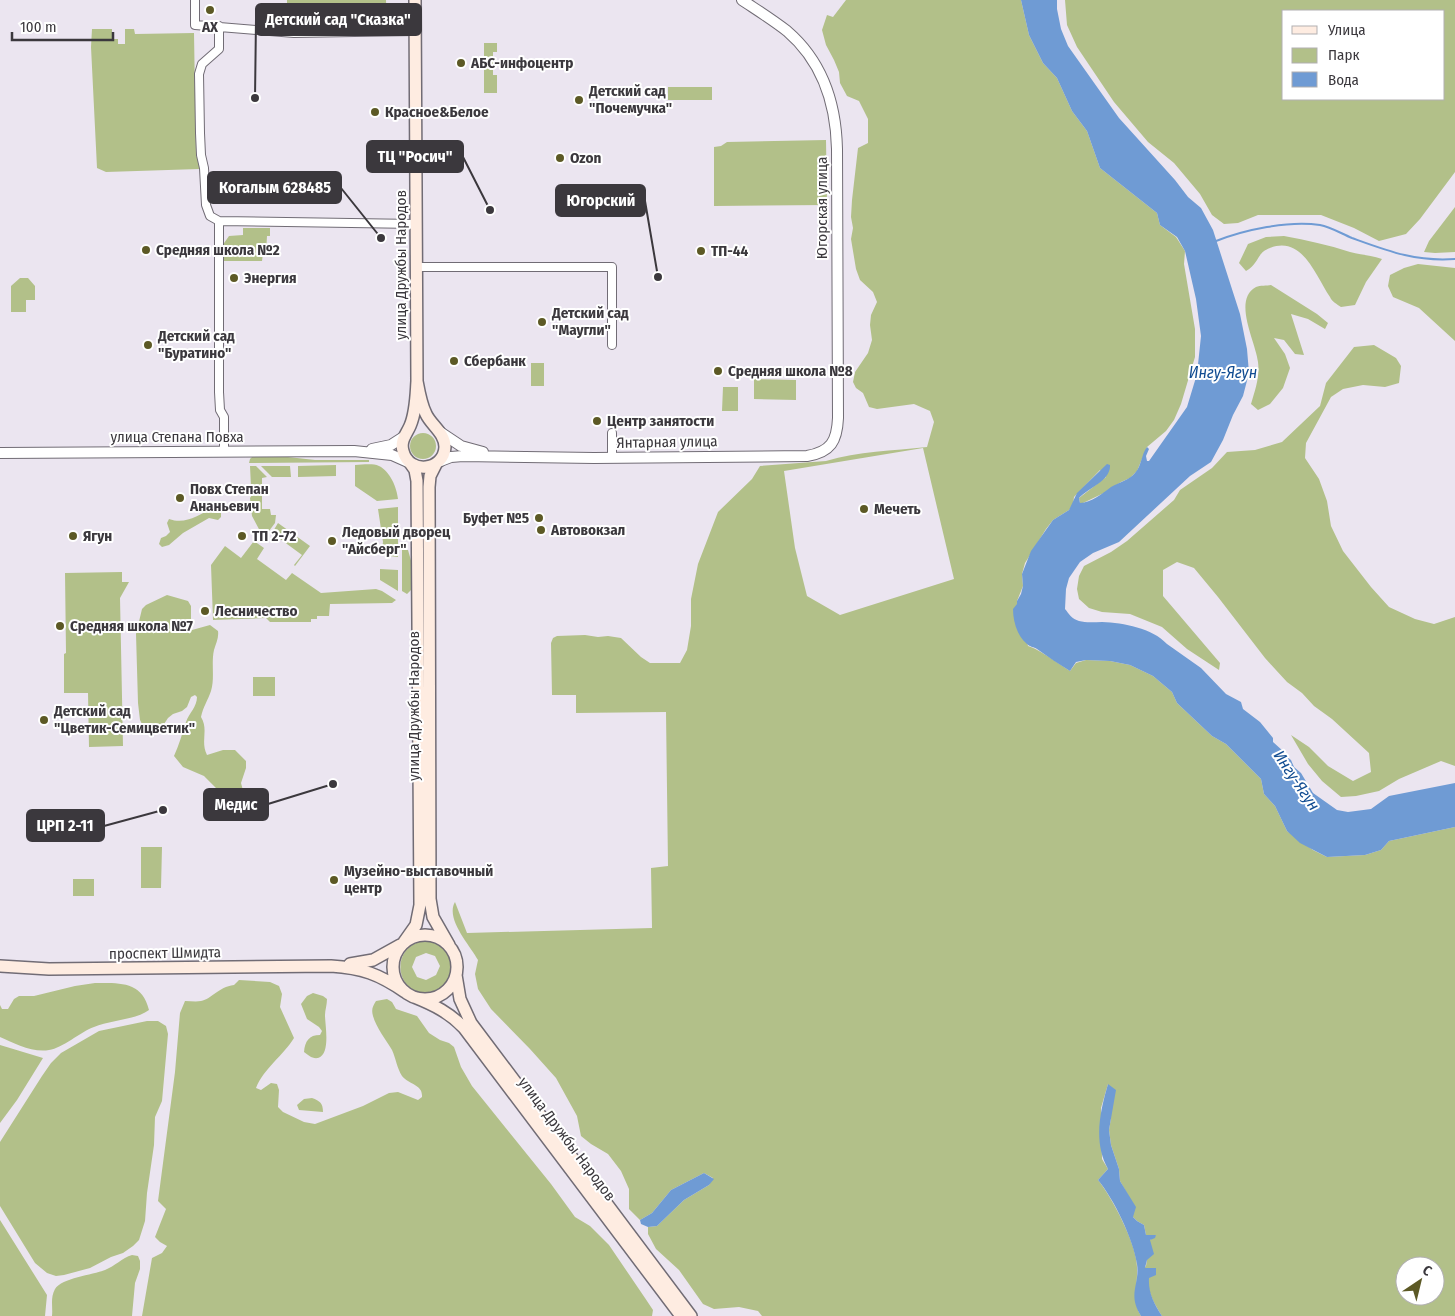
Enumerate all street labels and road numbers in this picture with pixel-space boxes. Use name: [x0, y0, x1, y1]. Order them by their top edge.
street label: Югорская улица: [813, 157, 831, 259]
street label: улица Дружбы Народов: [392, 190, 410, 340]
street label: улица Степана Повха: [110, 428, 244, 446]
street label: Янтарная улица: [616, 432, 718, 452]
street label: улица Дружбы Народов: [405, 631, 423, 781]
street label: проспект Шмидта: [109, 943, 221, 963]
street label: улица Дружбы Народов: [515, 1074, 619, 1204]

